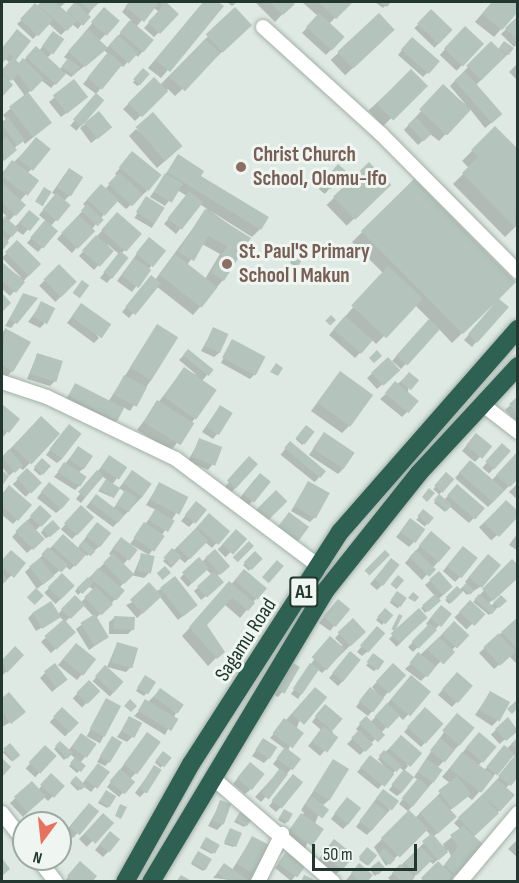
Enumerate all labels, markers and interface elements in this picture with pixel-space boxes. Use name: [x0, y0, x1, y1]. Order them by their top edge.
place label: Christ Church School, Olomu-Ifo: [253, 142, 387, 192]
marker: Christ Church School, Olomu-Ifo: [234, 160, 248, 174]
place label: St. Paul'S Primary School I Makun: [239, 239, 370, 289]
marker: St. Paul'S Primary School I Makun: [220, 257, 234, 271]
road number: A1: [289, 575, 319, 609]
street label: Sagamu Road: [210, 594, 282, 686]
north arrow: [12, 811, 72, 871]
scale bar: [315, 832, 420, 870]
text: 50 m: [323, 844, 353, 865]
text: N: [31, 847, 44, 867]

